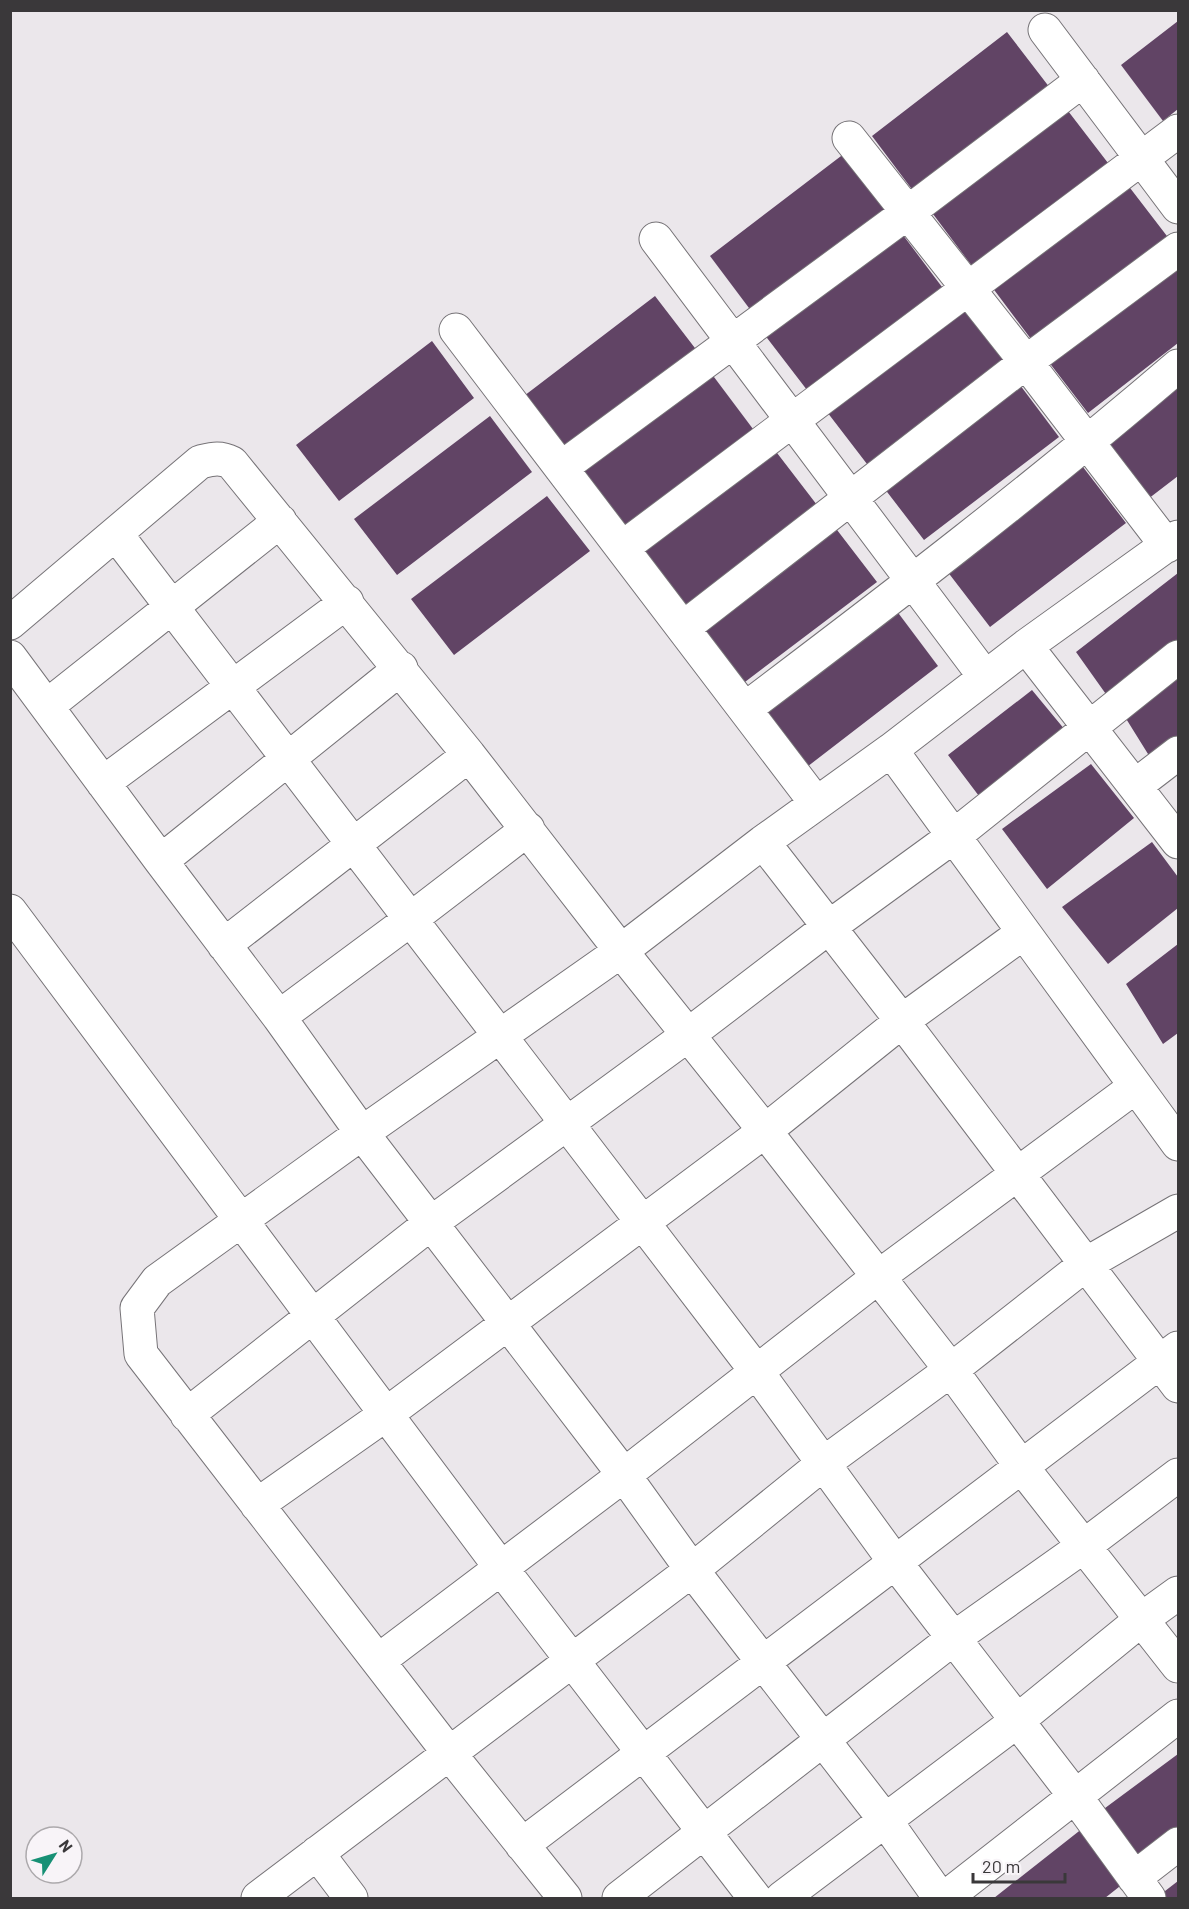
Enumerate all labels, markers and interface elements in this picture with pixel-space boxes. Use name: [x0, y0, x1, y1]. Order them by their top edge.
north arrow: [24, 1825, 84, 1885]
text: N: [56, 1836, 77, 1856]
scale bar: [973, 1846, 1064, 1884]
text: 20 m: [982, 1855, 1020, 1877]

